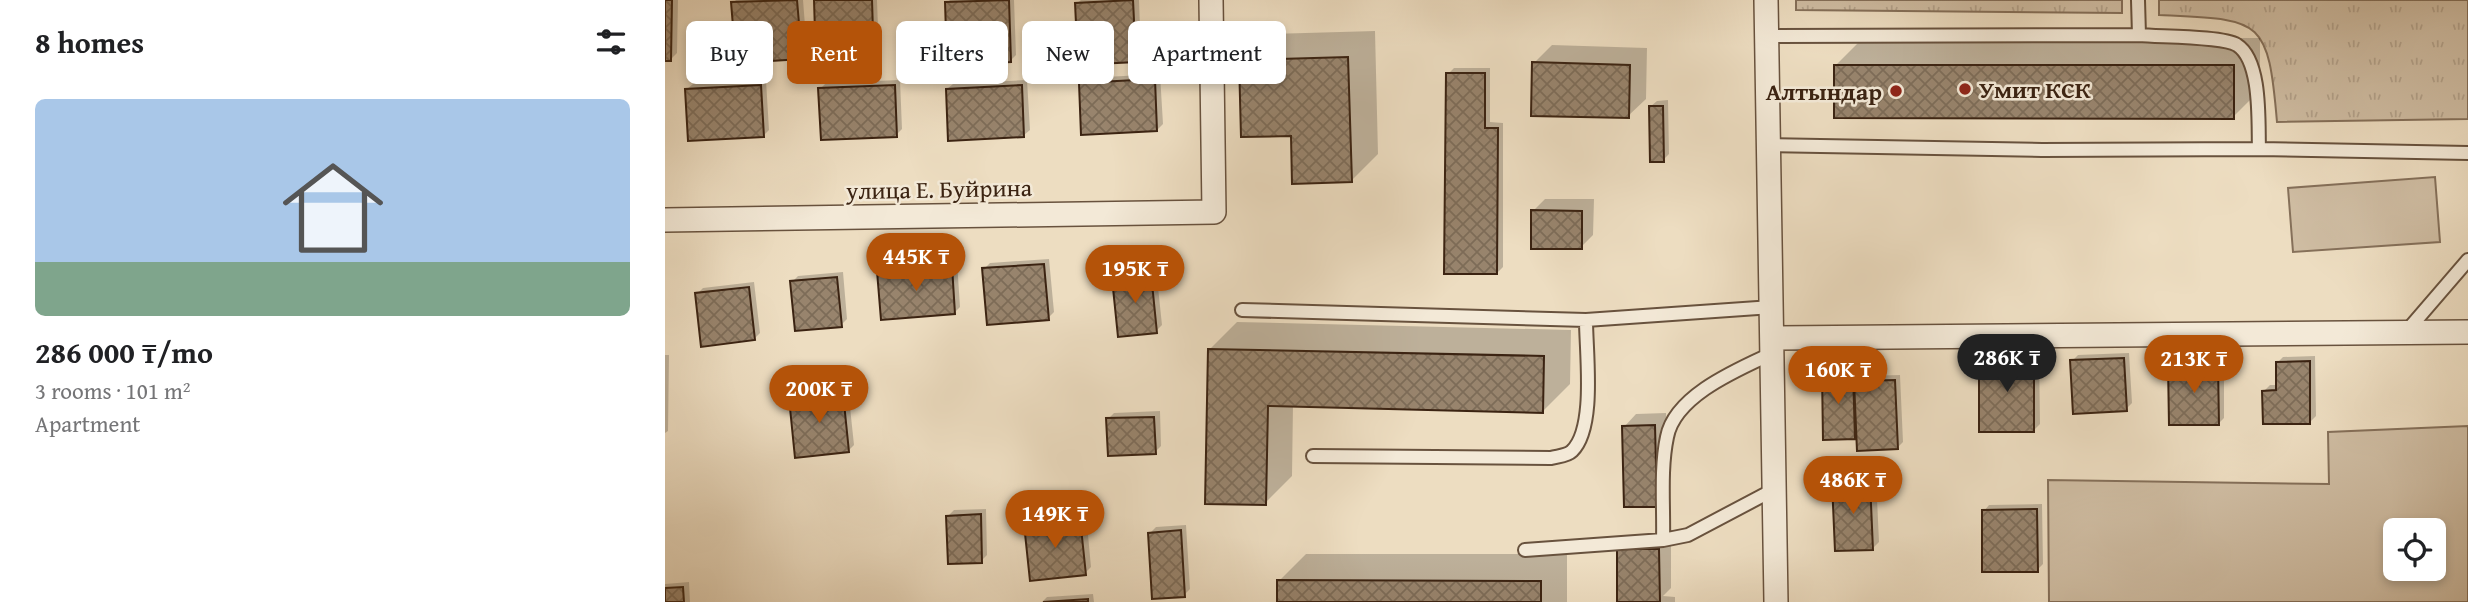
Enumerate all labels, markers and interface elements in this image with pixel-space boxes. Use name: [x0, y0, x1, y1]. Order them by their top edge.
text: 8 homes: [35, 20, 144, 64]
chip: Buy: [686, 21, 773, 84]
chip: Rent: [787, 21, 882, 84]
chip: Filters: [896, 21, 1008, 84]
chip: New: [1022, 21, 1114, 84]
chip: Apartment: [1128, 21, 1286, 84]
icon: filters: [592, 23, 630, 61]
place label: Умит КСК: [1979, 72, 2091, 107]
place label: Алтындар: [1766, 74, 1882, 109]
marker: Умит КСК: [1957, 81, 1973, 97]
marker: Алтындар: [1888, 83, 1904, 99]
icon: home: [270, 145, 396, 271]
street label: улица Е. Буйрина: [845, 170, 1033, 208]
pin: 445K ₸: [859, 233, 973, 293]
text: 445K ₸: [882, 239, 950, 272]
pin: 195K ₸: [1078, 246, 1192, 305]
text: 195K ₸: [1101, 251, 1169, 284]
text: 286 000 ₸/mo: [35, 330, 213, 374]
pin: 286K ₸: [1950, 334, 2064, 394]
pin: 213K ₸: [2137, 336, 2251, 395]
text: 286K ₸: [1973, 340, 2041, 373]
text: 213K ₸: [2160, 341, 2228, 374]
pin: 160K ₸: [1781, 346, 1895, 406]
text: 160K ₸: [1804, 352, 1872, 385]
pin: 200K ₸: [762, 366, 876, 425]
text: 200K ₸: [785, 371, 853, 404]
text: 3 rooms · 101 m²: [35, 374, 190, 407]
text: Apartment: [35, 407, 140, 440]
pin: 486K ₸: [1796, 456, 1910, 516]
text: 486K ₸: [1819, 462, 1887, 495]
pin: 149K ₸: [998, 490, 1112, 550]
text: 149K ₸: [1021, 496, 1089, 529]
map controls: [2383, 518, 2446, 581]
button: locate: [2383, 518, 2446, 581]

